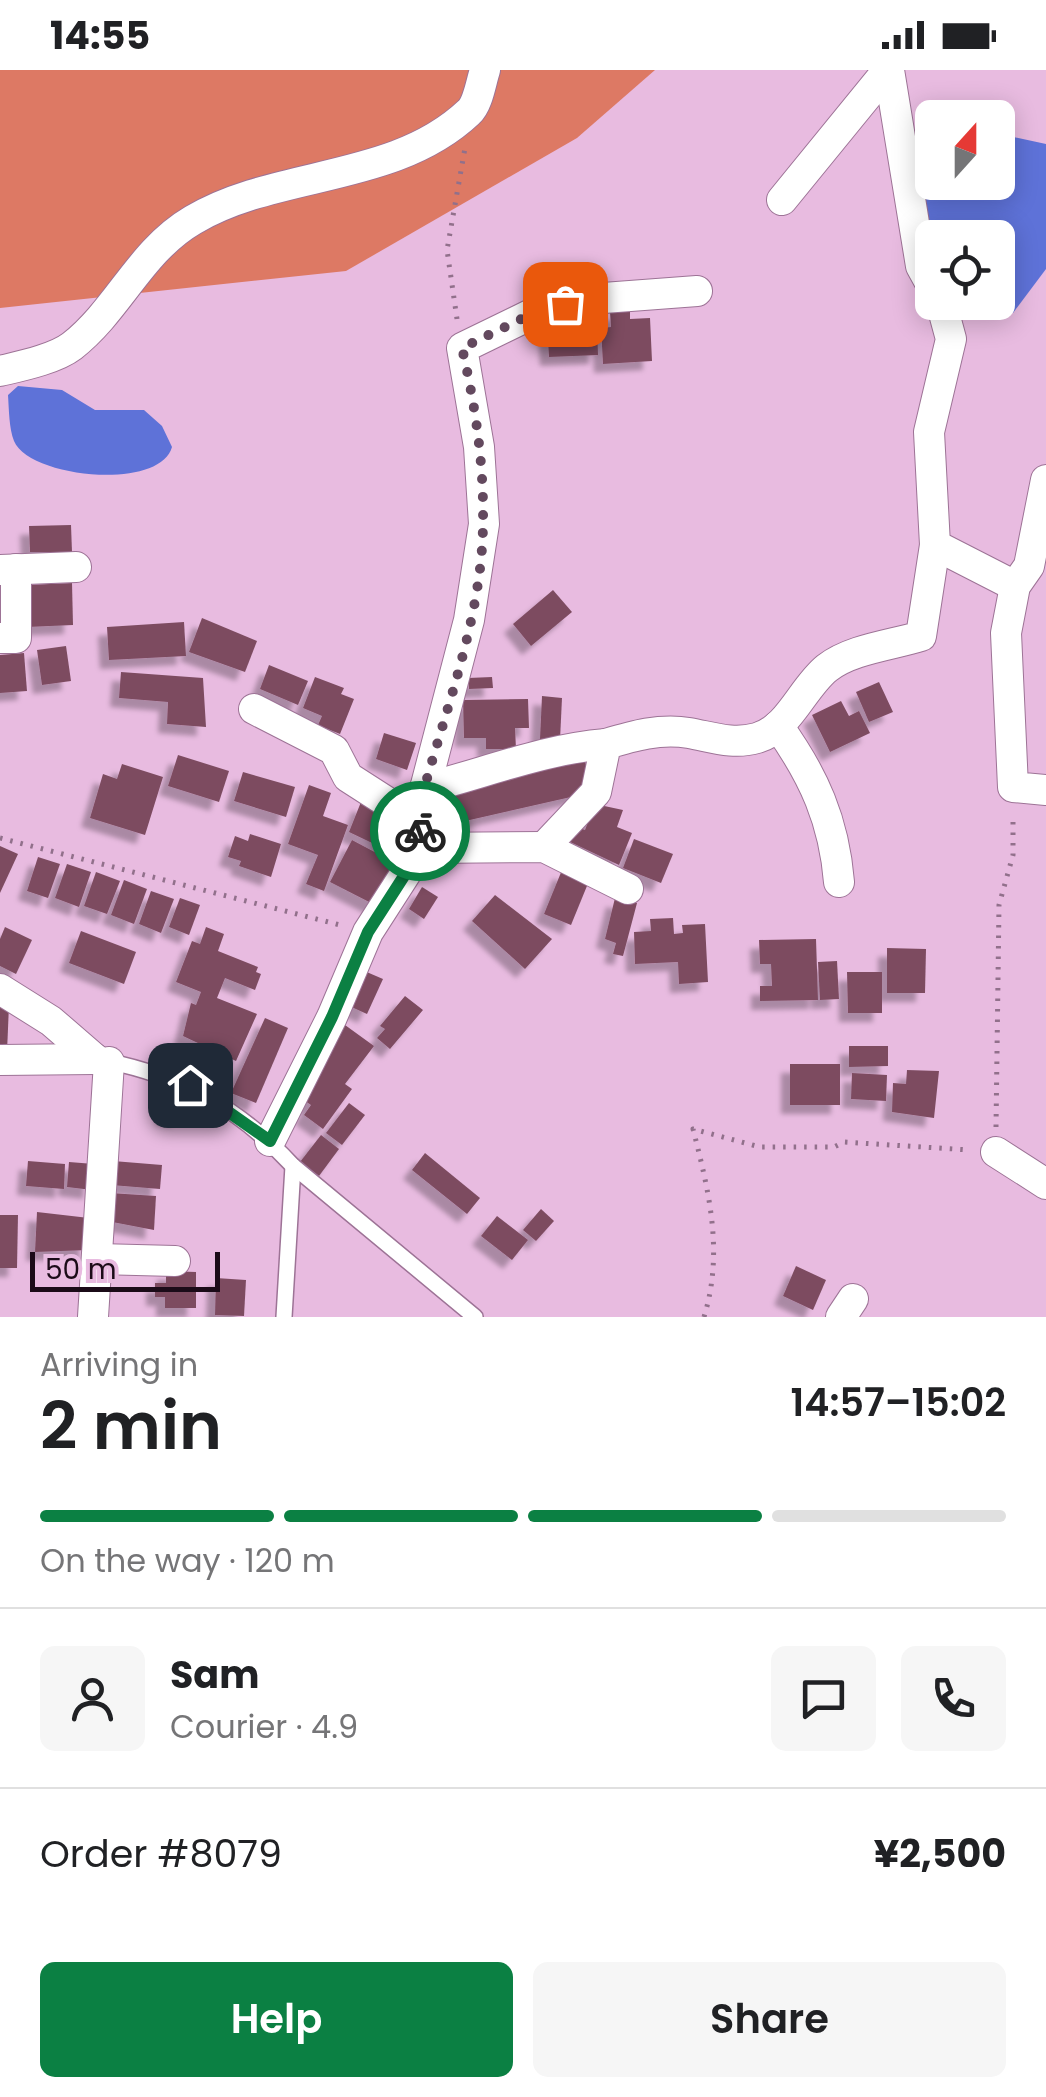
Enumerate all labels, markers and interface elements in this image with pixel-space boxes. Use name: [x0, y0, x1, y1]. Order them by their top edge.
text: 14:55: [50, 9, 150, 62]
north arrow: [915, 100, 1015, 200]
map controls: [915, 100, 1015, 320]
button: locate: [915, 220, 1015, 320]
pin: [523, 262, 608, 347]
icon: bag: [538, 277, 593, 332]
courier: [370, 781, 470, 881]
icon: bike: [393, 804, 448, 859]
pin: [148, 1043, 233, 1128]
icon: home: [163, 1058, 218, 1113]
scale bar: [30, 1247, 220, 1292]
text: 50 m: [45, 1250, 116, 1289]
text: Arriving in: [40, 1342, 198, 1387]
text: 14:57–15:02: [791, 1376, 1006, 1429]
text: 2 min: [40, 1381, 222, 1472]
text: On the way · 120 m: [40, 1538, 335, 1583]
button: person: [40, 1646, 145, 1751]
button: chat: [771, 1646, 876, 1751]
button: phone: [901, 1646, 1006, 1751]
text: Sam: [170, 1648, 259, 1701]
text: Courier · 4.9: [170, 1704, 358, 1749]
text: Order #8079: [40, 1827, 282, 1880]
text: ¥2,500: [874, 1827, 1006, 1880]
button: Help: [40, 1962, 513, 2077]
button: Share: [533, 1962, 1006, 2077]

